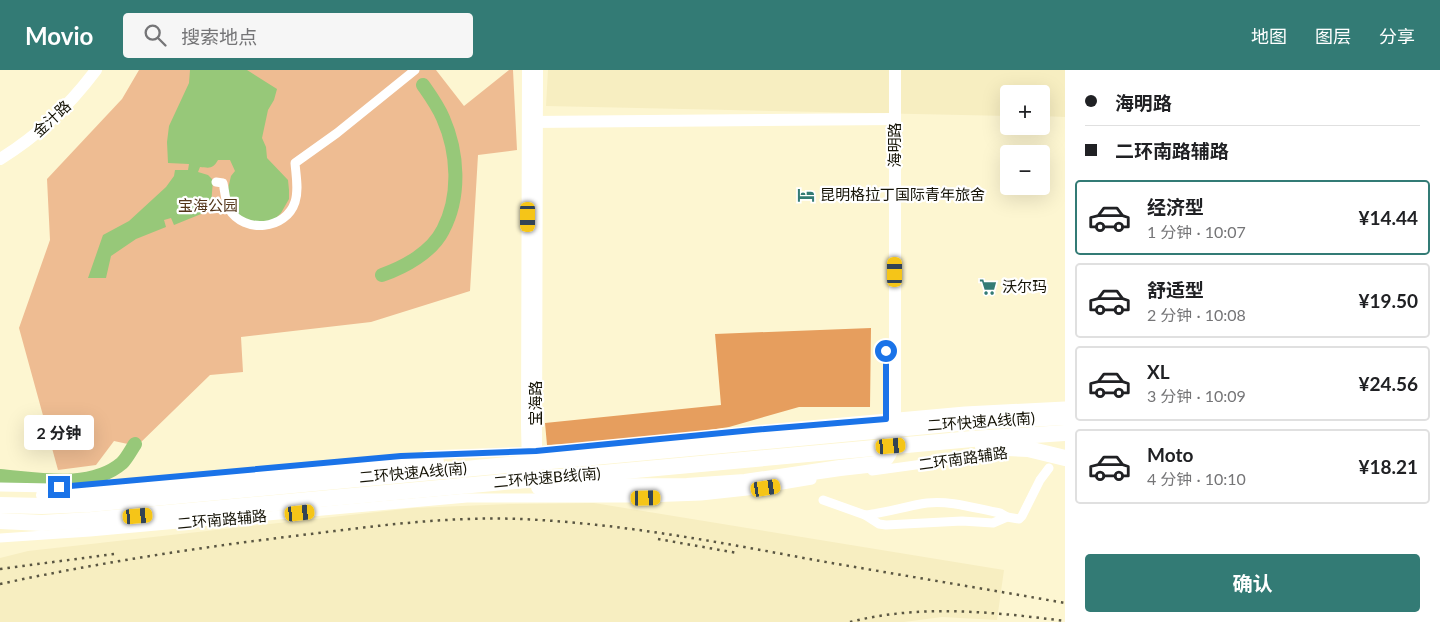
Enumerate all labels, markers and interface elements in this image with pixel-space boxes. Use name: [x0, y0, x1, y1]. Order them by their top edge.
search box: [123, 13, 473, 58]
text: Movio: [25, 21, 93, 50]
icon: search: [141, 21, 169, 49]
text: 搜索地点: [181, 25, 257, 48]
text: 地图: [1251, 25, 1287, 47]
text: 图层: [1315, 25, 1351, 47]
text: 分享: [1379, 25, 1415, 47]
map controls: [1000, 85, 1050, 195]
button: +: [1000, 85, 1050, 135]
text: 海明路: [1115, 91, 1172, 114]
street label: 金汁路: [29, 96, 74, 140]
street label: 海明路: [885, 122, 903, 168]
text: 二环南路辅路: [1115, 139, 1229, 162]
button: −: [1000, 145, 1050, 195]
hotel icon: 昆明格拉丁国际青年旅舍: [796, 185, 816, 205]
place label: 昆明格拉丁国际青年旅舍: [820, 185, 985, 203]
icon: car: [1087, 195, 1132, 240]
text: 经济型: [1147, 195, 1204, 218]
park label: 宝海公园: [178, 196, 238, 214]
car: [520, 202, 535, 232]
text: ¥14.44: [1358, 206, 1418, 229]
text: 1 分钟 · 10:07: [1147, 222, 1246, 241]
car: [887, 257, 902, 287]
supermarket icon: 沃尔玛: [978, 277, 998, 297]
place label: 沃尔玛: [1002, 277, 1047, 295]
icon: car: [1087, 278, 1132, 323]
text: 舒适型: [1147, 278, 1204, 301]
text: ¥19.50: [1358, 289, 1418, 312]
text: 2 分钟 · 10:08: [1147, 305, 1246, 324]
route start: [875, 340, 897, 362]
text: XL: [1147, 360, 1170, 383]
icon: car: [1087, 361, 1132, 406]
text: ¥24.56: [1358, 372, 1418, 395]
street label: 宝海路: [526, 380, 544, 426]
text: 3 分钟 · 10:09: [1147, 386, 1246, 405]
street label: 二环快速A线(南): [926, 408, 1036, 434]
callout: 2 分钟: [24, 414, 94, 450]
text: 2 分钟: [36, 423, 82, 442]
car: [875, 437, 906, 455]
street label: 二环南路辅路: [917, 443, 1009, 473]
text: Moto: [1147, 443, 1193, 466]
icon: car: [1087, 444, 1132, 489]
text: ¥18.21: [1358, 455, 1418, 478]
street label: 二环快速A线(南): [358, 458, 468, 486]
street label: 二环快速B线(南): [492, 463, 601, 491]
text: 4 分钟 · 10:10: [1147, 469, 1246, 488]
route end: [48, 476, 70, 498]
car: [750, 478, 781, 498]
car: [630, 490, 661, 506]
car: [284, 504, 315, 522]
street label: 二环南路辅路: [176, 506, 268, 532]
car: [122, 507, 153, 525]
button: 确认: [1085, 554, 1420, 612]

